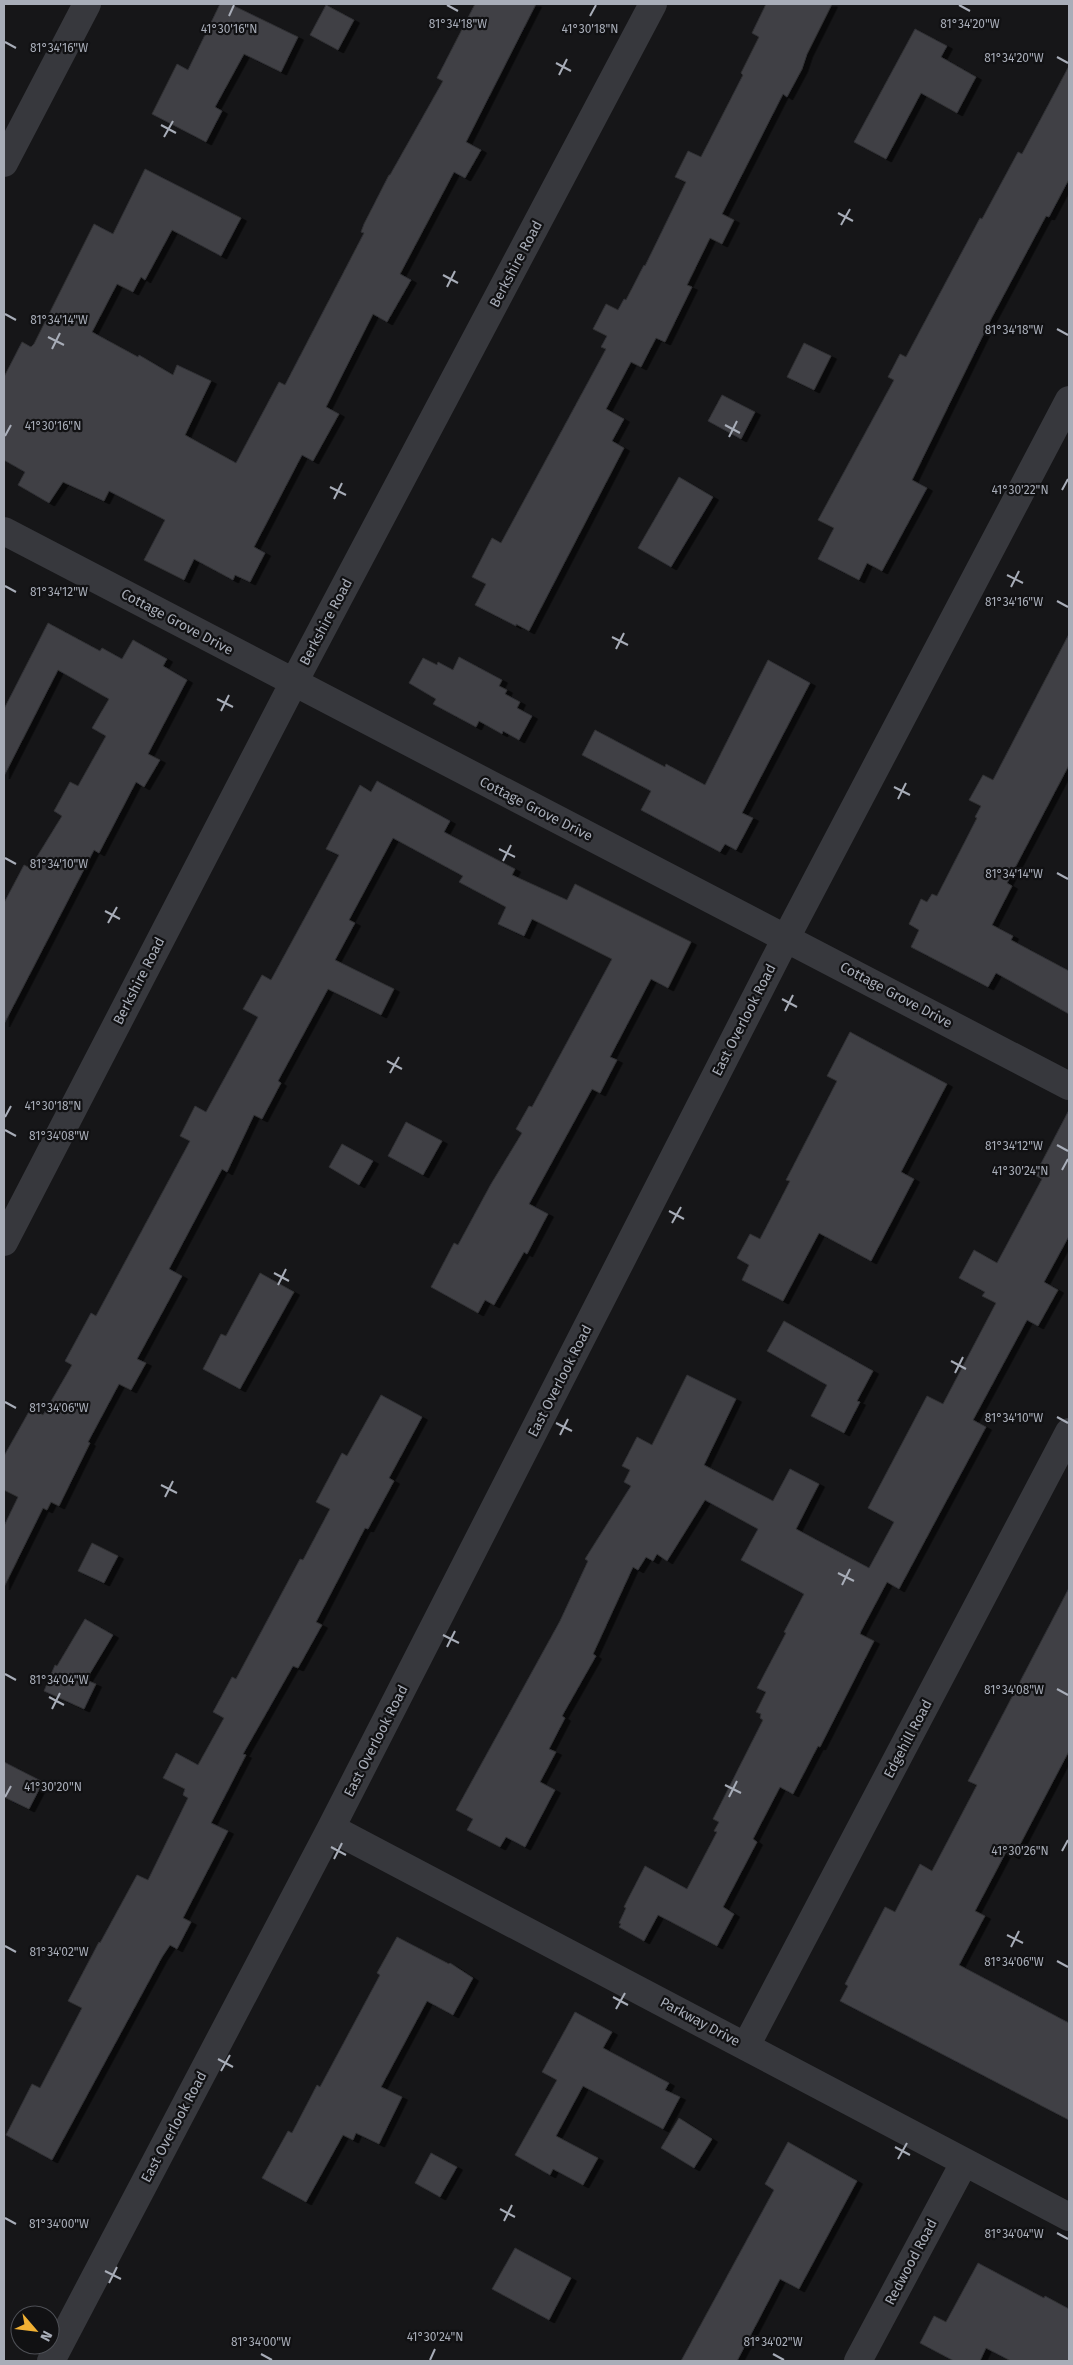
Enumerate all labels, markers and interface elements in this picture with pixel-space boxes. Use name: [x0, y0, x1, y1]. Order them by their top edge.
text: 81°34'18"W: [429, 17, 487, 31]
text: 81°34'20"W: [940, 17, 1000, 31]
text: 41°30'16"N: [201, 22, 257, 36]
text: 41°30'18"N: [562, 22, 618, 36]
text: 81°34'16"W: [30, 41, 88, 55]
text: 81°34'20"W: [984, 51, 1044, 65]
street label: Berkshire Road: [486, 218, 546, 310]
text: 81°34'14"W: [30, 313, 88, 327]
text: 81°34'18"W: [985, 323, 1043, 337]
text: 41°30'16"N: [25, 419, 81, 433]
text: 41°30'22"N: [991, 483, 1049, 497]
street label: Berkshire Road: [296, 576, 356, 668]
text: 81°34'12"W: [30, 585, 88, 599]
street label: Cottage Grove Drive: [118, 585, 236, 659]
text: 81°34'16"W: [985, 595, 1043, 609]
street label: Cottage Grove Drive: [477, 773, 595, 845]
text: 81°34'10"W: [30, 857, 88, 871]
text: 81°34'14"W: [985, 867, 1043, 881]
street label: Berkshire Road: [110, 934, 168, 1028]
street label: Cottage Grove Drive: [837, 958, 955, 1032]
street label: East Overlook Road: [708, 961, 780, 1079]
text: 41°30'18"N: [25, 1099, 81, 1113]
text: 81°34'08"W: [29, 1129, 89, 1143]
text: 81°34'12"W: [985, 1139, 1043, 1153]
text: 41°30'24"N: [992, 1164, 1048, 1178]
street label: East Overlook Road: [524, 1322, 596, 1440]
text: 81°34'06"W: [29, 1401, 89, 1415]
text: 81°34'10"W: [985, 1411, 1043, 1425]
text: 81°34'04"W: [29, 1673, 89, 1687]
street label: East Overlook Road: [340, 1682, 412, 1800]
text: 81°34'08"W: [984, 1683, 1044, 1697]
street label: Edgehill Road: [880, 1697, 936, 1781]
text: 41°30'20"N: [24, 1780, 82, 1794]
text: 41°30'26"N: [991, 1844, 1049, 1858]
text: 81°34'02"W: [29, 1945, 89, 1959]
text: 81°34'06"W: [984, 1955, 1044, 1969]
street label: Parkway Drive: [657, 1994, 743, 2050]
street label: East Overlook Road: [138, 2069, 210, 2185]
street label: Redwood Road: [881, 2216, 941, 2308]
text: 81°34'00"W: [29, 2217, 89, 2231]
text: 81°34'04"W: [984, 2227, 1044, 2241]
north arrow: [10, 2305, 60, 2355]
text: N: [36, 2328, 56, 2344]
text: 41°30'24"N: [407, 2330, 463, 2344]
text: 81°34'00"W: [231, 2335, 291, 2349]
text: 81°34'02"W: [743, 2335, 803, 2349]

